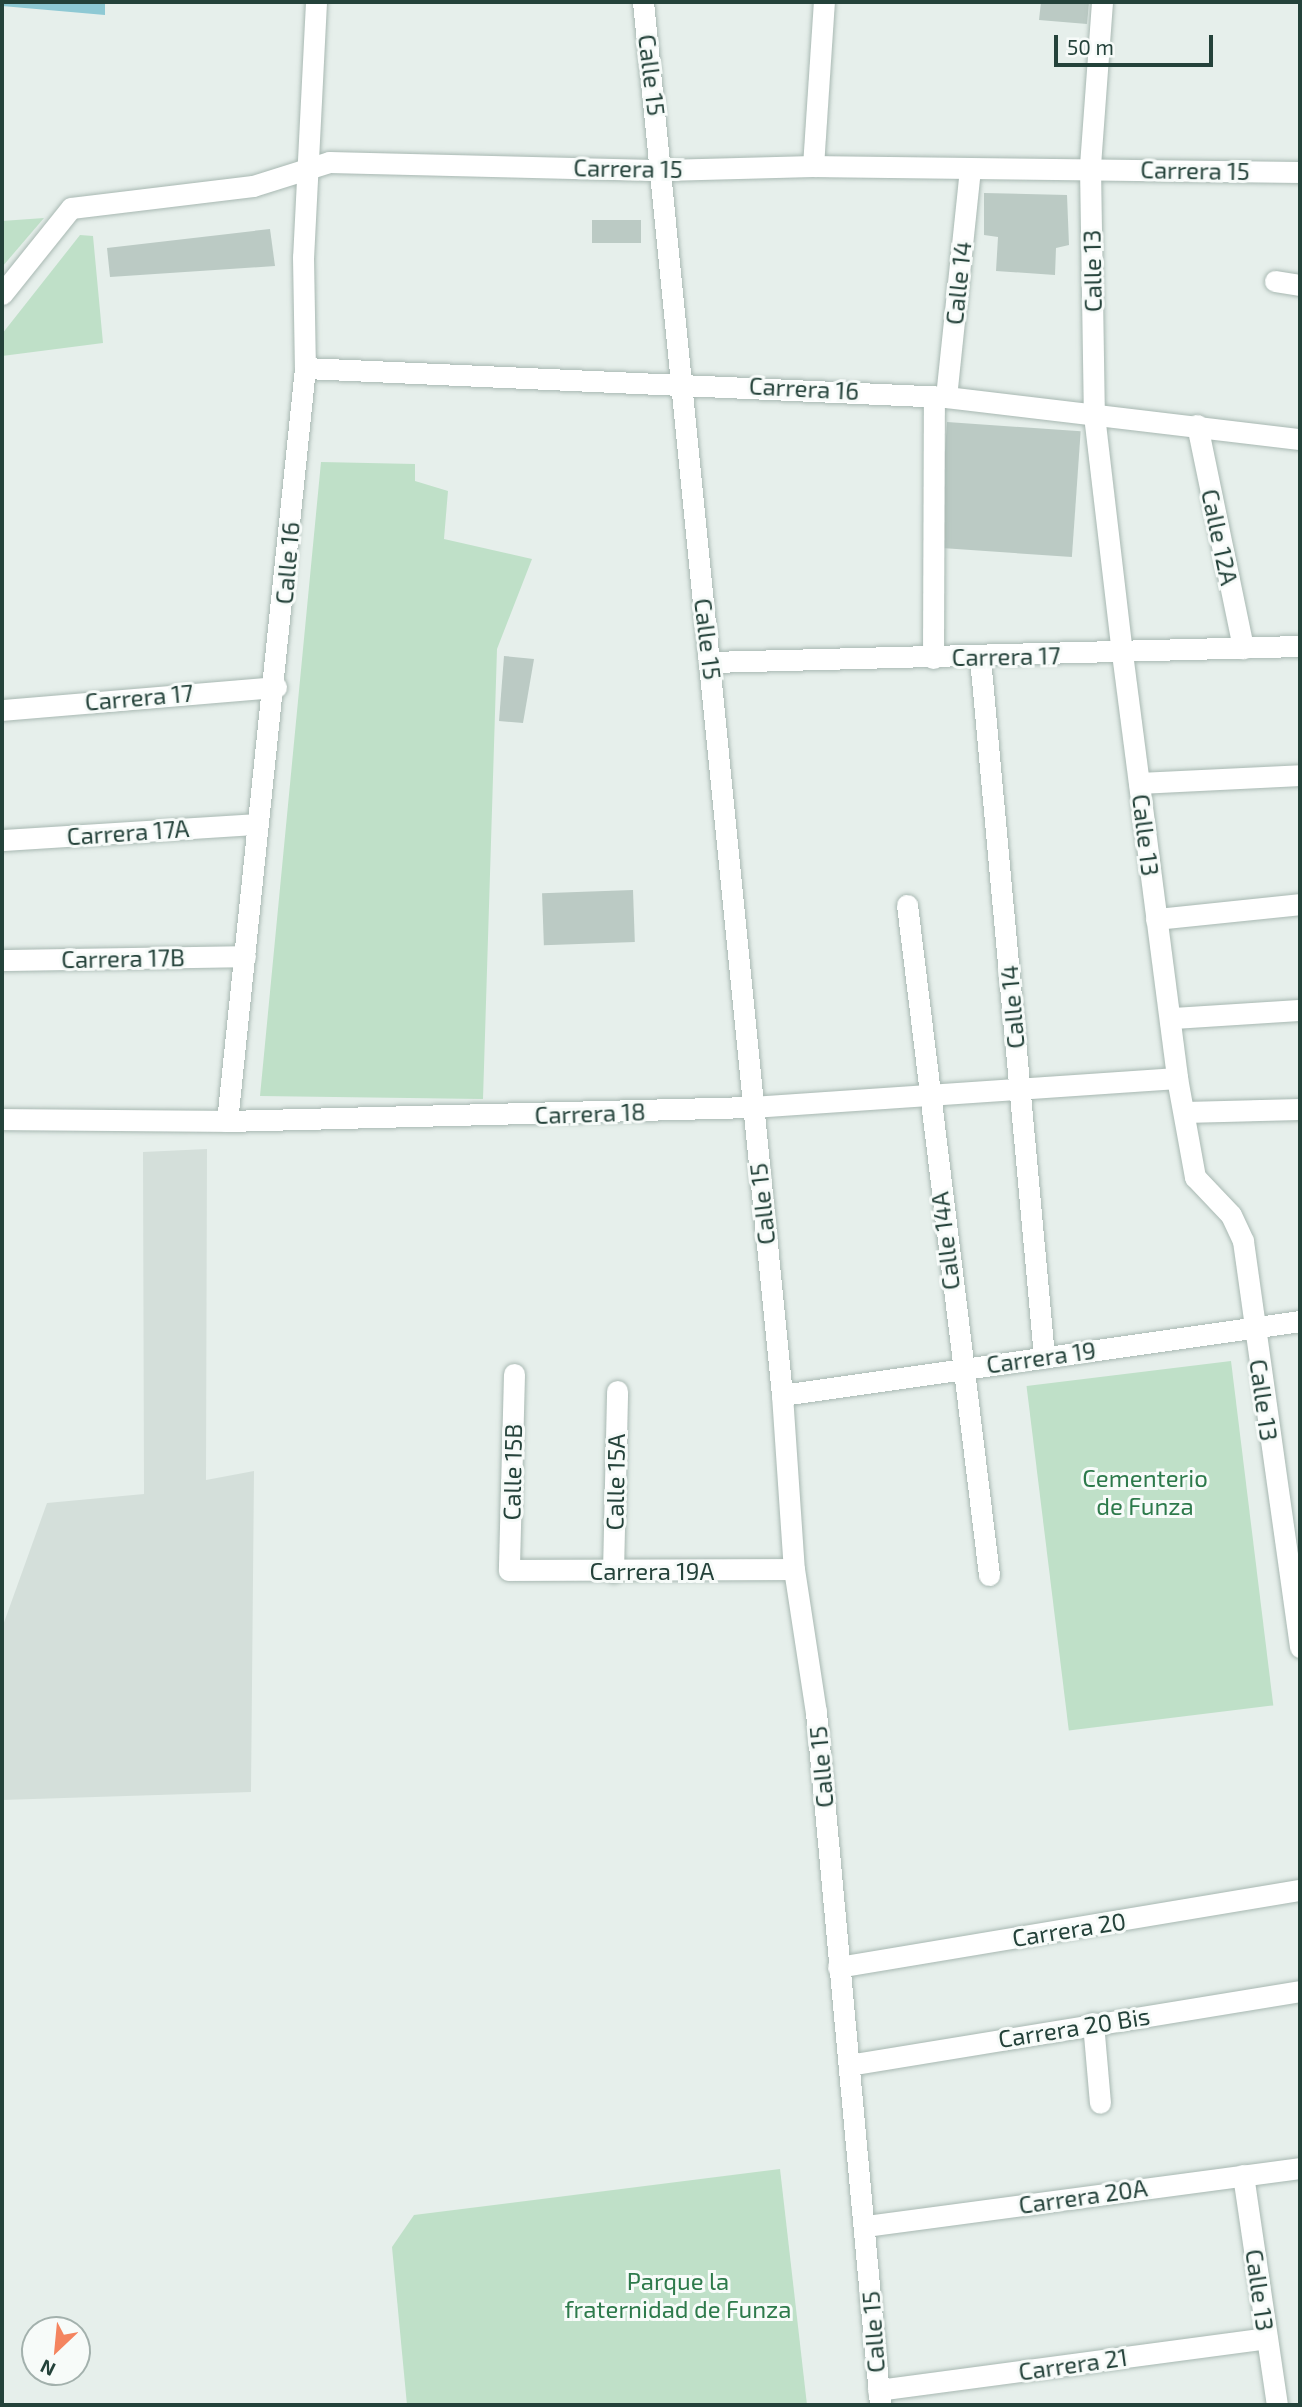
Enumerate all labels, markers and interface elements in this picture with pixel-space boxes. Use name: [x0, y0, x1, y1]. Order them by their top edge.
scale bar: [1057, 21, 1216, 65]
street label: Calle 15: [633, 33, 671, 117]
text: 50 m: [1067, 34, 1114, 59]
street label: Carrera 15: [573, 153, 683, 183]
street label: Carrera 15: [1140, 155, 1250, 185]
street label: Calle 13: [1077, 230, 1107, 312]
street label: Calle 14: [939, 240, 977, 326]
street label: Carrera 16: [748, 371, 860, 405]
street label: Calle 12A: [1196, 486, 1244, 588]
street label: Calle 16: [269, 521, 305, 605]
street label: Calle 15: [689, 597, 727, 681]
street label: Carrera 17: [951, 641, 1061, 671]
street label: Carrera 17: [84, 678, 194, 716]
street label: Calle 13: [1127, 792, 1165, 878]
street label: Carrera 17A: [66, 813, 190, 851]
street label: Carrera 17B: [61, 943, 185, 973]
street label: Calle 14: [994, 964, 1030, 1050]
street label: Carrera 18: [534, 1097, 646, 1129]
street label: Calle 15: [743, 1162, 781, 1246]
street label: Calle 14A: [925, 1190, 965, 1292]
street label: Carrera 19: [984, 1335, 1098, 1379]
street label: Calle 13: [1244, 1357, 1284, 1443]
street label: Calle 15B: [497, 1423, 527, 1521]
street label: Calle 15A: [600, 1433, 630, 1531]
park label: Cementerio de Funza: [1082, 1464, 1208, 1520]
street label: Carrera 19A: [589, 1557, 715, 1585]
street label: Calle 15: [803, 1725, 839, 1809]
street label: Carrera 20: [1010, 1906, 1128, 1952]
street label: Carrera 20 Bis: [996, 2001, 1152, 2053]
street label: Carrera 20A: [1017, 2173, 1149, 2219]
street label: Calle 13: [1240, 2247, 1280, 2333]
park label: Parque la fraternidad de Funza: [564, 2267, 792, 2323]
street label: Calle 15: [856, 2290, 890, 2374]
north arrow: [21, 2316, 91, 2386]
street label: Carrera 21: [1017, 2342, 1129, 2386]
text: N: [36, 2355, 59, 2382]

